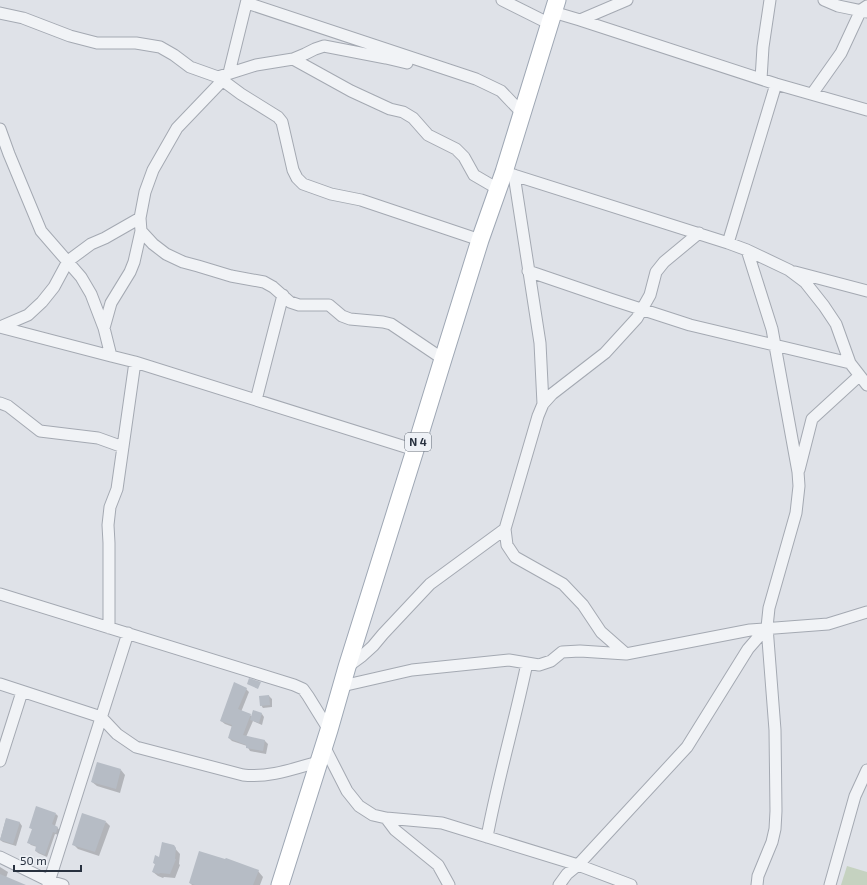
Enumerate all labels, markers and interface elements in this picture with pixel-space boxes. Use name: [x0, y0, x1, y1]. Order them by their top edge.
road number: N 4: [405, 433, 431, 451]
scale bar: [14, 847, 81, 873]
text: 50 m: [20, 853, 47, 867]

